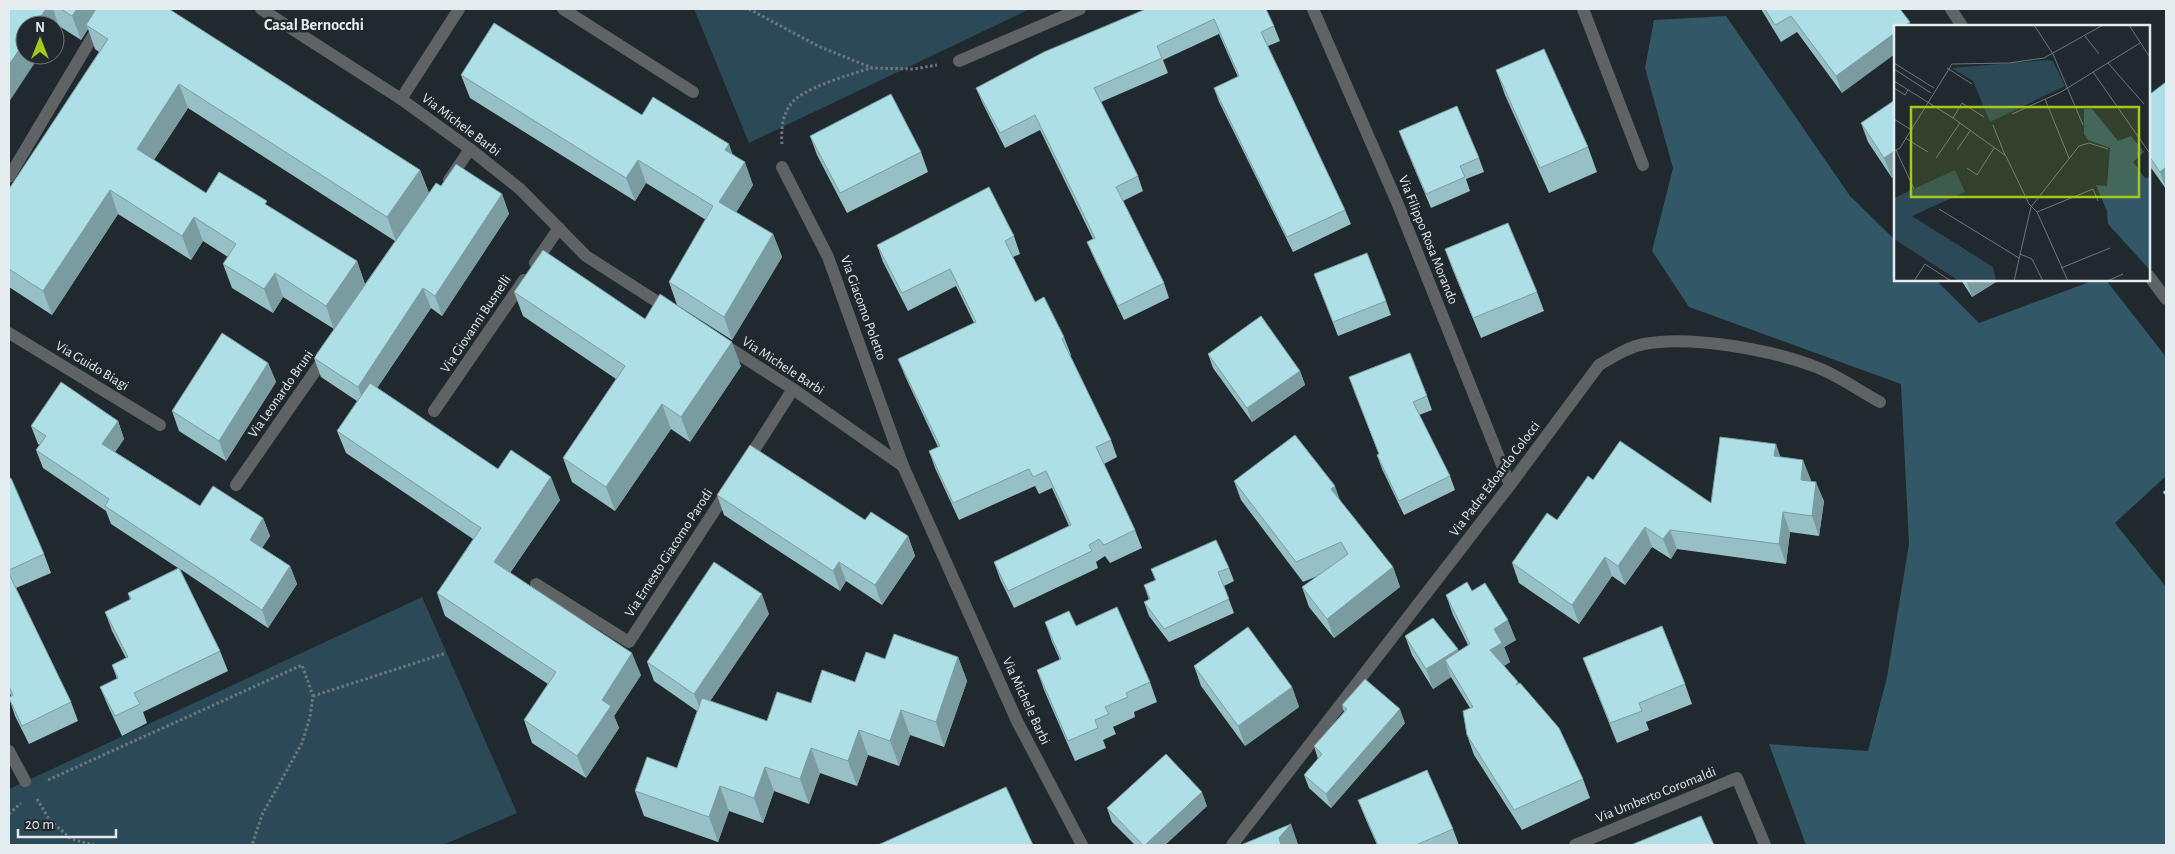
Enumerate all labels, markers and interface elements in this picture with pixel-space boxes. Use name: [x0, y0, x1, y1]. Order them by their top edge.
north arrow: [15, 15, 65, 65]
district label: Casal Bernocchi: [264, 17, 364, 33]
text: N: [35, 21, 45, 35]
inset map: [1894, 25, 2150, 281]
street label: Via Michele Barbi: [419, 91, 503, 159]
street label: Via Filippo Rosa Morando: [1396, 174, 1460, 306]
street label: Via Giacomo Poletto: [838, 254, 888, 362]
street label: Via Giovanni Busnelli: [438, 273, 514, 375]
street label: Via Michele Barbi: [739, 334, 827, 398]
street label: Via Guido Biagi: [53, 339, 131, 393]
street label: Via Leonardo Bruni: [246, 348, 316, 440]
street label: Via Padre Edoardo Colocci: [1447, 419, 1543, 539]
street label: Via Ernesto Giacomo Parodi: [622, 486, 716, 620]
street label: Via Michele Barbi: [1000, 655, 1052, 747]
street label: Via Umberto Coromaldi: [1594, 765, 1718, 825]
scale bar: [18, 806, 115, 838]
text: 20 m: [25, 817, 54, 832]

